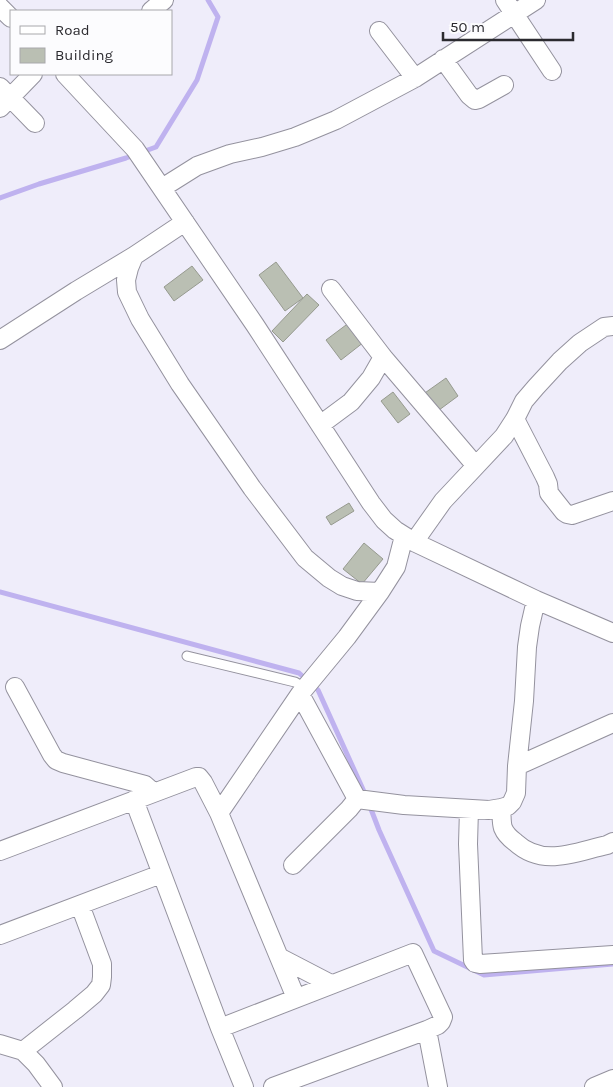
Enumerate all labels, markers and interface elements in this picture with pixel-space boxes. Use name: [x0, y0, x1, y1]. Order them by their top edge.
legend: [10, 10, 172, 75]
scale bar: [443, 10, 573, 42]
text: 50 m: [450, 18, 485, 36]
text: Road: [55, 21, 90, 39]
text: Building: [55, 46, 113, 64]

